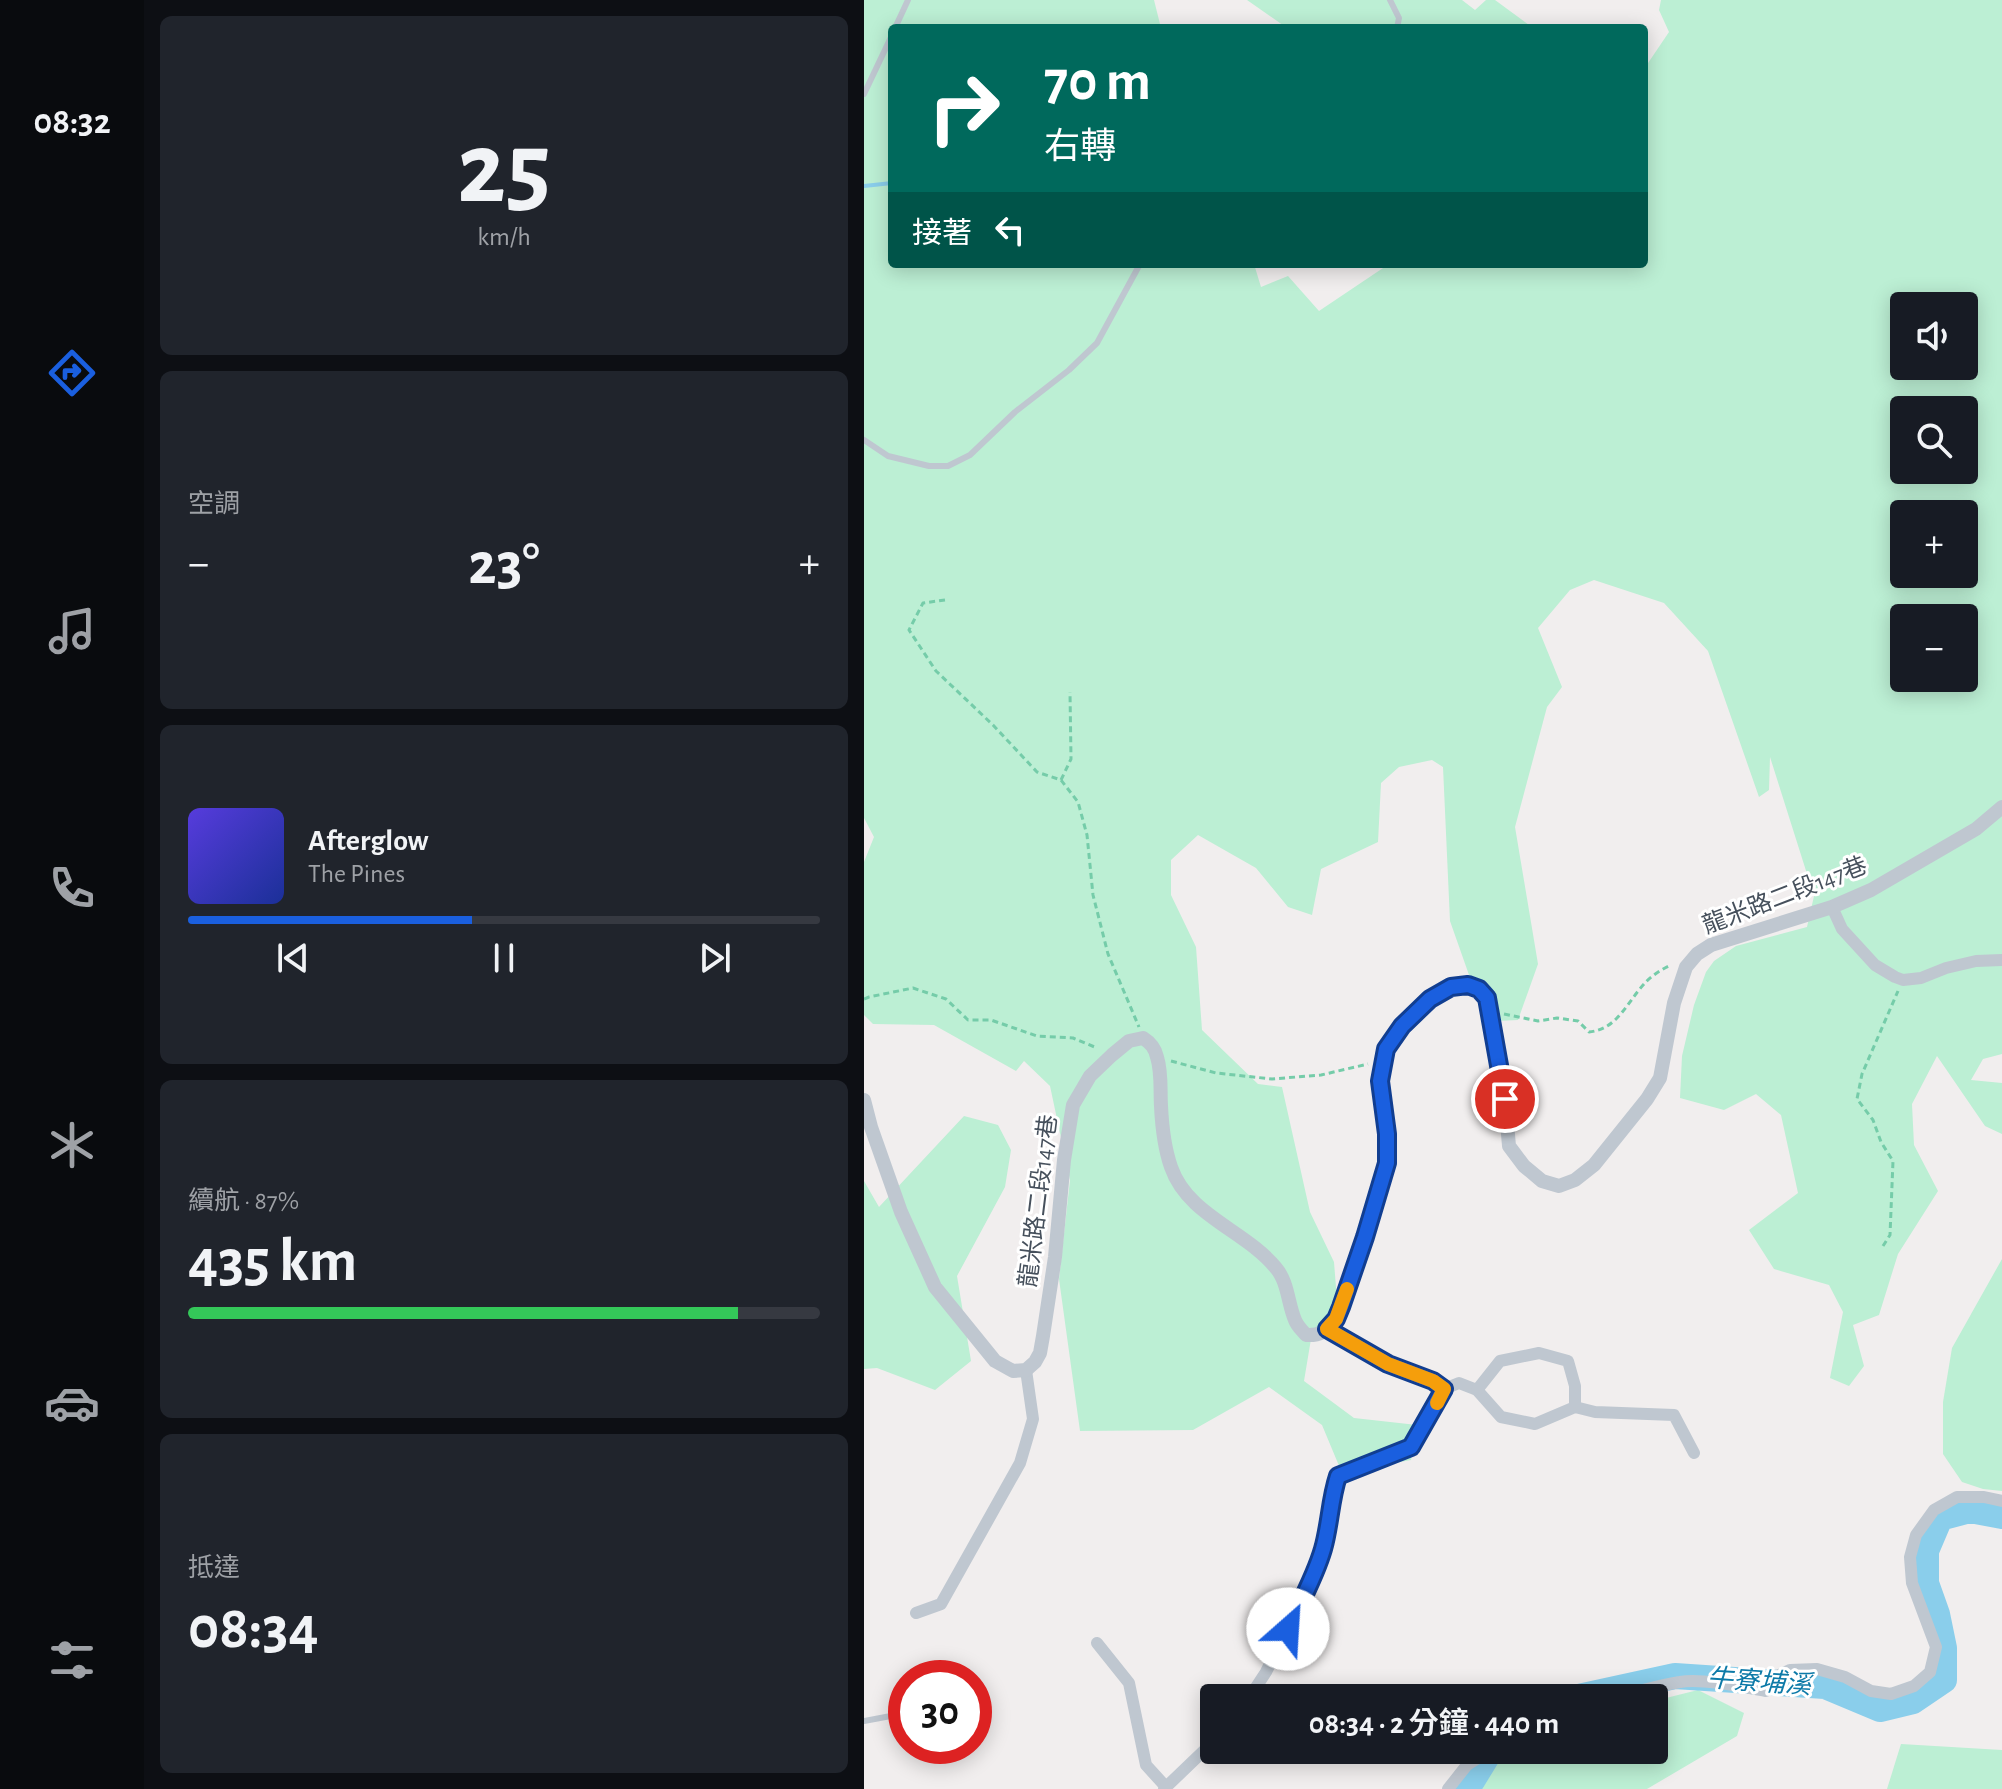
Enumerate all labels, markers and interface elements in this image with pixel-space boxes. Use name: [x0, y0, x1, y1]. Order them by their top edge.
text: 70 m: [1044, 54, 1151, 110]
icon: right: [912, 56, 1016, 160]
text: 08:32: [33, 104, 111, 140]
text: 25: [457, 118, 551, 222]
text: 右轉: [1044, 129, 1116, 165]
icon: left: [988, 208, 1032, 252]
text: 接著: [912, 219, 972, 249]
text: km/h: [477, 224, 531, 250]
map controls: [1890, 292, 1978, 692]
button: sound: [1890, 292, 1978, 380]
icon: directions: [44, 345, 100, 401]
button: search: [1890, 396, 1978, 484]
text: 空調: [188, 491, 240, 517]
button: +: [1890, 500, 1978, 588]
text: 23°: [468, 535, 540, 595]
text: −: [188, 542, 209, 586]
text: +: [799, 542, 820, 586]
icon: music: [44, 603, 100, 659]
button: −: [1890, 604, 1978, 692]
text: Afterglow: [308, 826, 429, 856]
street label: 龍米路二段147巷: [1699, 852, 1870, 938]
icon: phone: [44, 860, 100, 916]
text: The Pines: [308, 861, 405, 887]
icon: previous: [271, 936, 315, 980]
icon: pause: [482, 936, 526, 980]
icon: next: [693, 936, 737, 980]
pin: [1471, 1065, 1539, 1133]
icon: arrive: [1483, 1077, 1527, 1121]
street label: 龍米路二段147巷: [1015, 1113, 1062, 1289]
icon: climate: [44, 1117, 100, 1173]
text: 續航 · 87%: [188, 1188, 299, 1214]
text: 435 km: [188, 1232, 357, 1292]
icon: car: [44, 1375, 100, 1431]
text: 抵達: [188, 1555, 240, 1581]
position arrow: [1246, 1587, 1330, 1671]
text: 08:34: [188, 1599, 319, 1659]
icon: filters: [44, 1632, 100, 1688]
speed limit sign: 30: [888, 1660, 992, 1764]
water label: 牛寮埔溪: [1706, 1664, 1816, 1699]
text: 08:34 · 2 分鐘 · 440 m: [1309, 1709, 1559, 1739]

